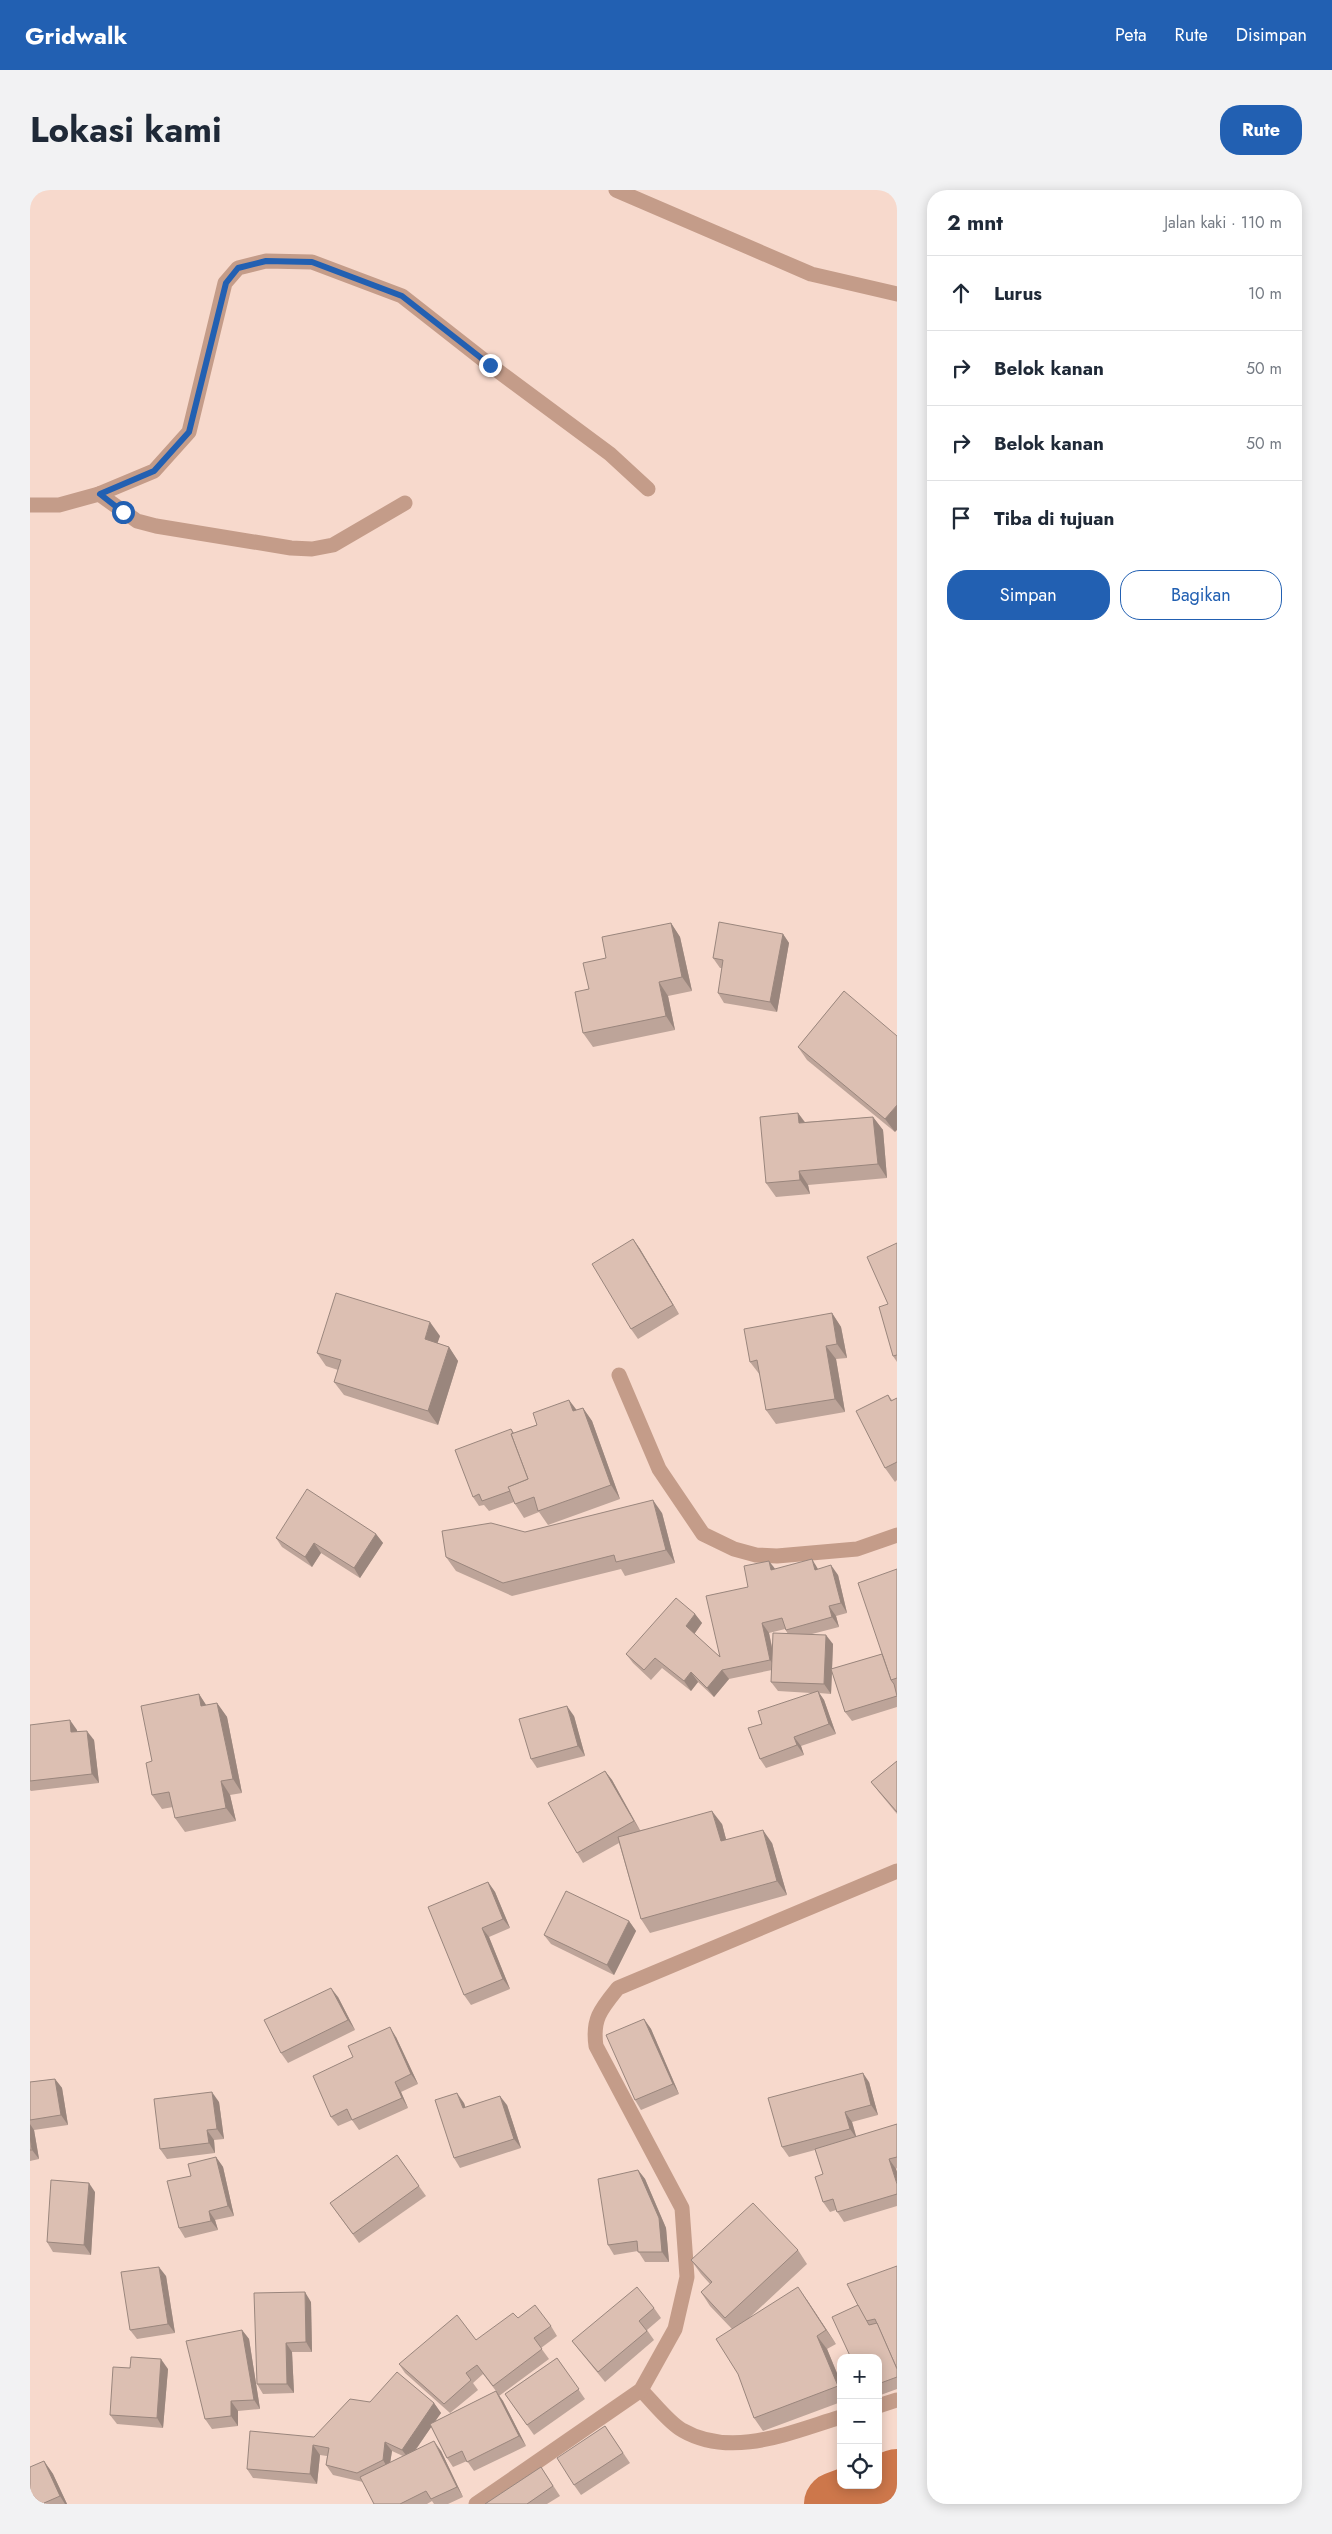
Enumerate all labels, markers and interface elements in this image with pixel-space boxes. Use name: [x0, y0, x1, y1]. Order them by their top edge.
text: Gridwalk: [25, 18, 127, 53]
text: Peta: [1115, 22, 1147, 48]
text: Rute: [1175, 22, 1208, 48]
text: Disimpan: [1236, 22, 1307, 48]
text: Lokasi kami: [30, 105, 222, 155]
button: Rute: [1220, 105, 1302, 155]
text: 2 mnt: [947, 208, 1003, 238]
text: Jalan kaki · 110 m: [1164, 211, 1282, 234]
icon: ahead: [947, 279, 975, 307]
text: Lurus: [994, 280, 1042, 307]
text: 10 m: [1248, 282, 1282, 305]
route end: [479, 354, 502, 377]
icon: right: [947, 354, 975, 382]
text: Belok kanan: [994, 355, 1104, 382]
text: 50 m: [1246, 357, 1282, 380]
icon: right: [947, 429, 975, 457]
text: Belok kanan: [994, 430, 1104, 457]
text: 50 m: [1246, 432, 1282, 455]
route start: [112, 501, 135, 524]
icon: arrive: [947, 504, 975, 532]
text: Tiba di tujuan: [994, 505, 1114, 532]
button: Simpan: [947, 570, 1110, 620]
button: Bagikan: [1120, 570, 1282, 620]
map controls: [837, 2354, 882, 2489]
button: +: [837, 2354, 882, 2399]
button: −: [837, 2399, 882, 2444]
button: locate: [837, 2444, 882, 2489]

